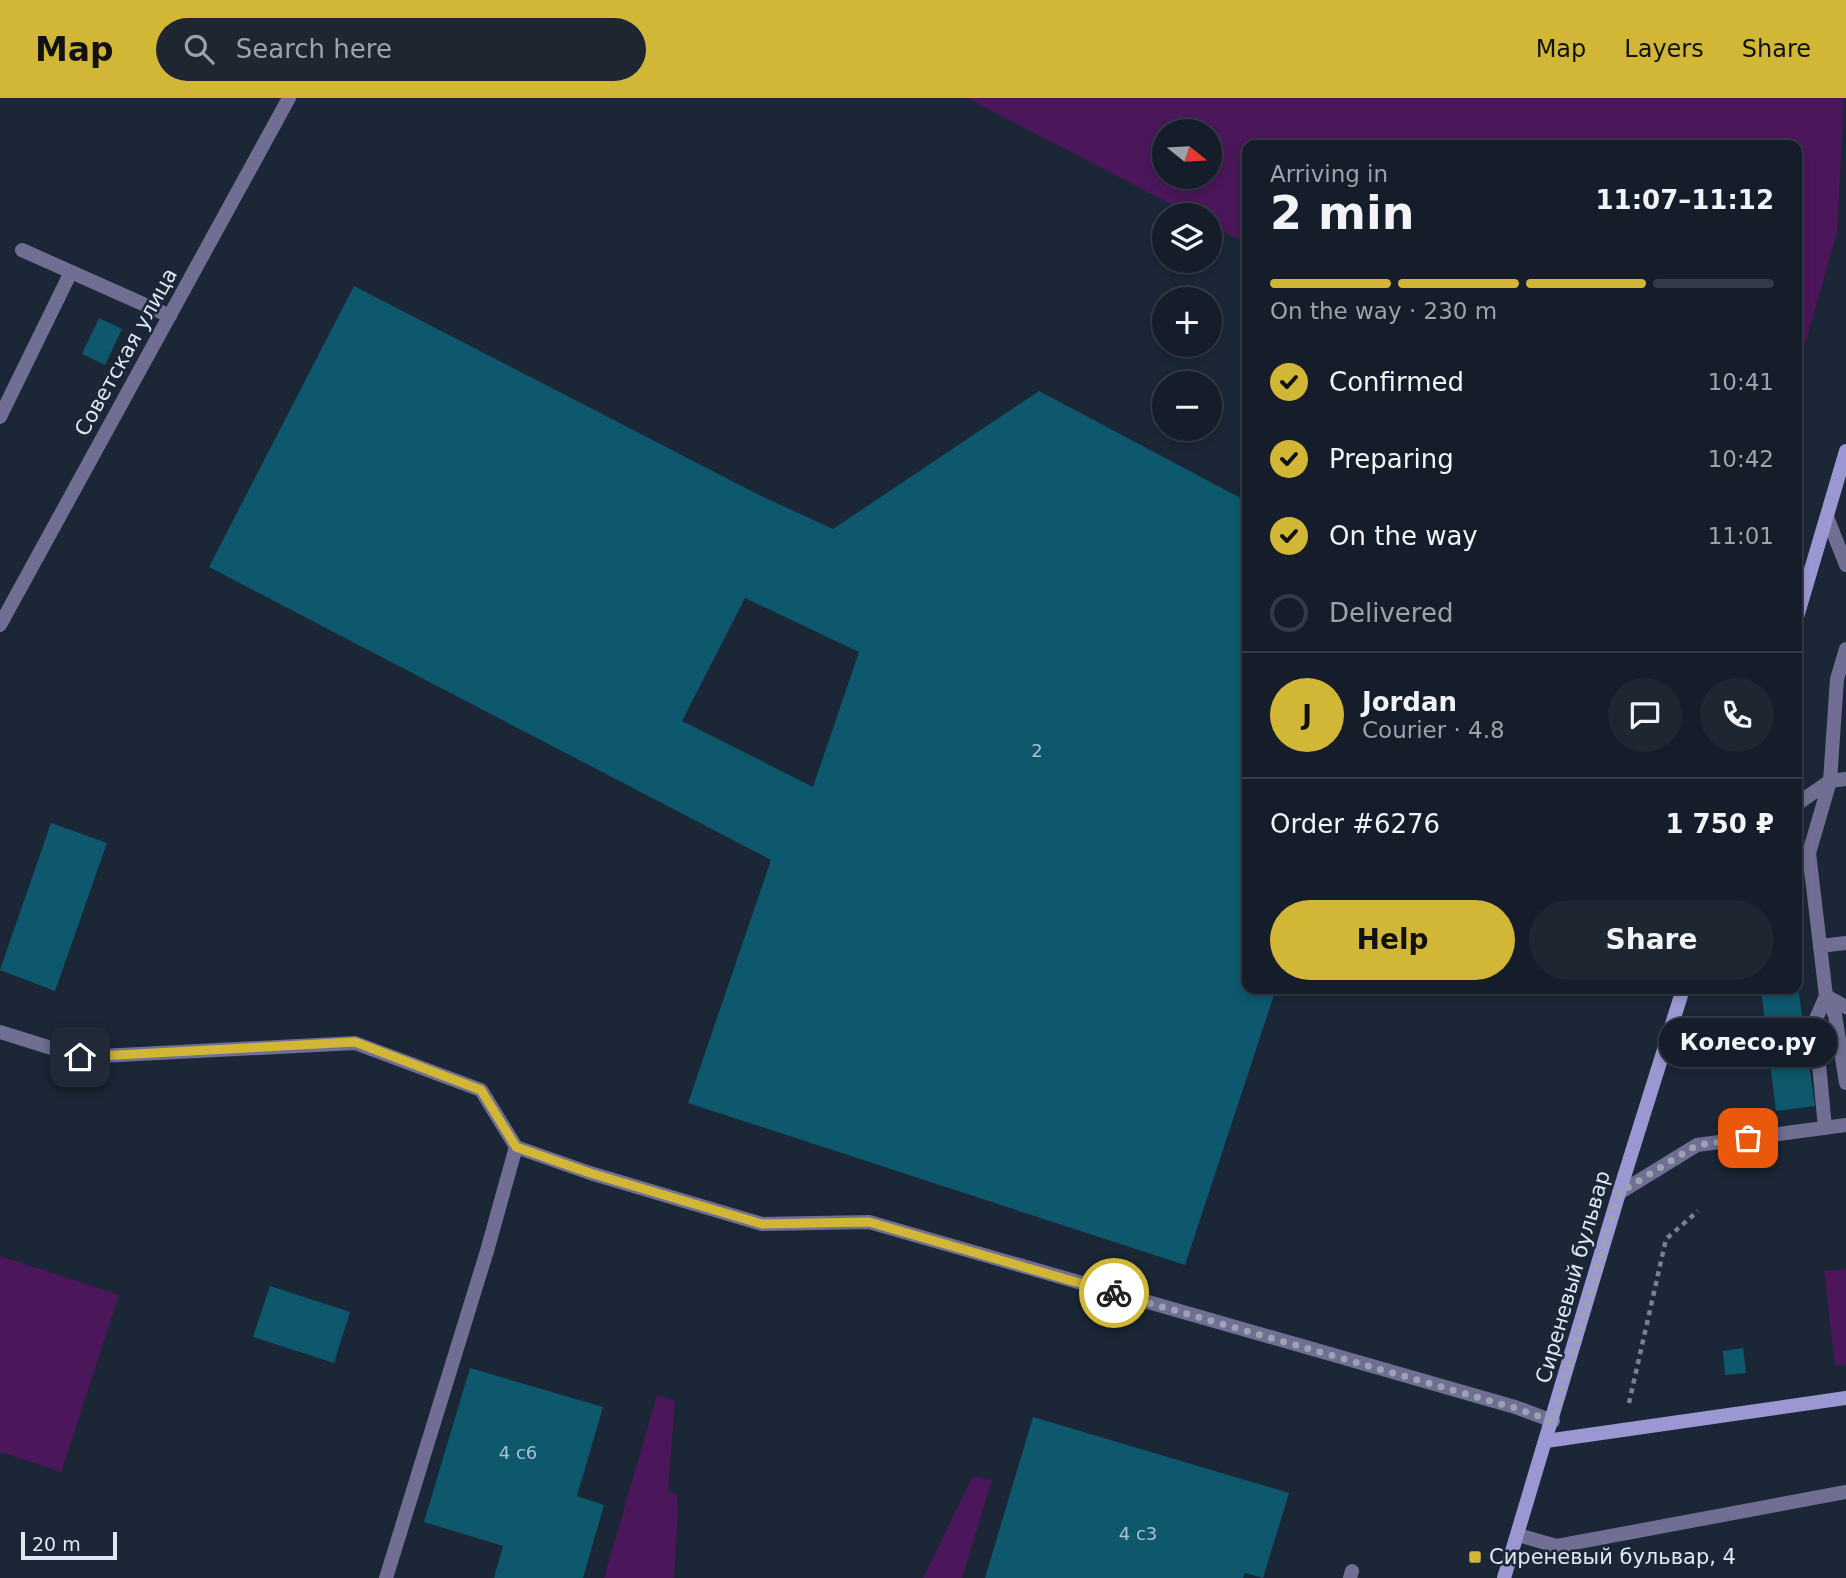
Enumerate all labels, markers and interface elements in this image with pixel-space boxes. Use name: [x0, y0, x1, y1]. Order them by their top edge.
search box: [156, 18, 646, 81]
text: Map: [35, 30, 114, 69]
icon: search: [180, 30, 218, 68]
text: Search here: [236, 34, 392, 64]
text: Map: [1536, 35, 1586, 63]
text: Layers: [1624, 35, 1704, 63]
text: Share: [1742, 35, 1811, 63]
north arrow: [1152, 119, 1222, 189]
map controls: [1152, 119, 1222, 441]
text: Arriving in: [1270, 161, 1388, 187]
text: 11:07–11:12: [1595, 185, 1774, 215]
text: 2 min: [1270, 186, 1414, 240]
button: layers: [1152, 203, 1222, 273]
street label: Советская улица: [70, 264, 182, 440]
button: +: [1152, 287, 1222, 357]
text: On the way · 230 m: [1270, 298, 1497, 324]
icon: check: [1270, 363, 1308, 401]
text: Confirmed: [1329, 367, 1464, 397]
text: 10:41: [1708, 369, 1774, 395]
button: −: [1152, 371, 1222, 441]
icon: check: [1270, 440, 1308, 478]
text: Preparing: [1329, 444, 1454, 474]
text: 10:42: [1708, 446, 1774, 472]
icon: check: [1270, 517, 1308, 555]
text: On the way: [1329, 521, 1478, 551]
text: 11:01: [1708, 523, 1774, 549]
text: Delivered: [1329, 598, 1453, 628]
button: chat: [1608, 678, 1682, 752]
button: phone: [1700, 678, 1774, 752]
text: Jordan: [1362, 687, 1457, 717]
text: J: [1302, 700, 1312, 730]
text: Courier · 4.8: [1362, 717, 1505, 743]
house number: 2: [1031, 740, 1043, 761]
text: Order #6276: [1270, 809, 1440, 839]
text: 1 750 ₽: [1665, 809, 1774, 839]
button: Help: [1270, 900, 1515, 980]
button: Share: [1529, 900, 1774, 980]
callout: Колесо.ру: [1659, 1019, 1837, 1068]
pin: [50, 1027, 110, 1087]
text: Колесо.ру: [1680, 1029, 1816, 1055]
icon: home: [61, 1038, 99, 1076]
pin: [1718, 1108, 1778, 1168]
icon: bag: [1729, 1119, 1767, 1157]
street label: Сиреневый бульвар: [1531, 1168, 1615, 1386]
courier: [1079, 1258, 1149, 1328]
icon: bike: [1095, 1274, 1133, 1312]
house number: 4 c6: [499, 1442, 537, 1463]
house number: 4 с3: [1119, 1523, 1157, 1544]
scale bar: [21, 1529, 117, 1561]
text: 20 m: [32, 1533, 81, 1555]
place label: Сиреневый бульвар, 4: [1489, 1545, 1736, 1569]
marker: Сиреневый бульвар, 4: [1467, 1549, 1483, 1565]

